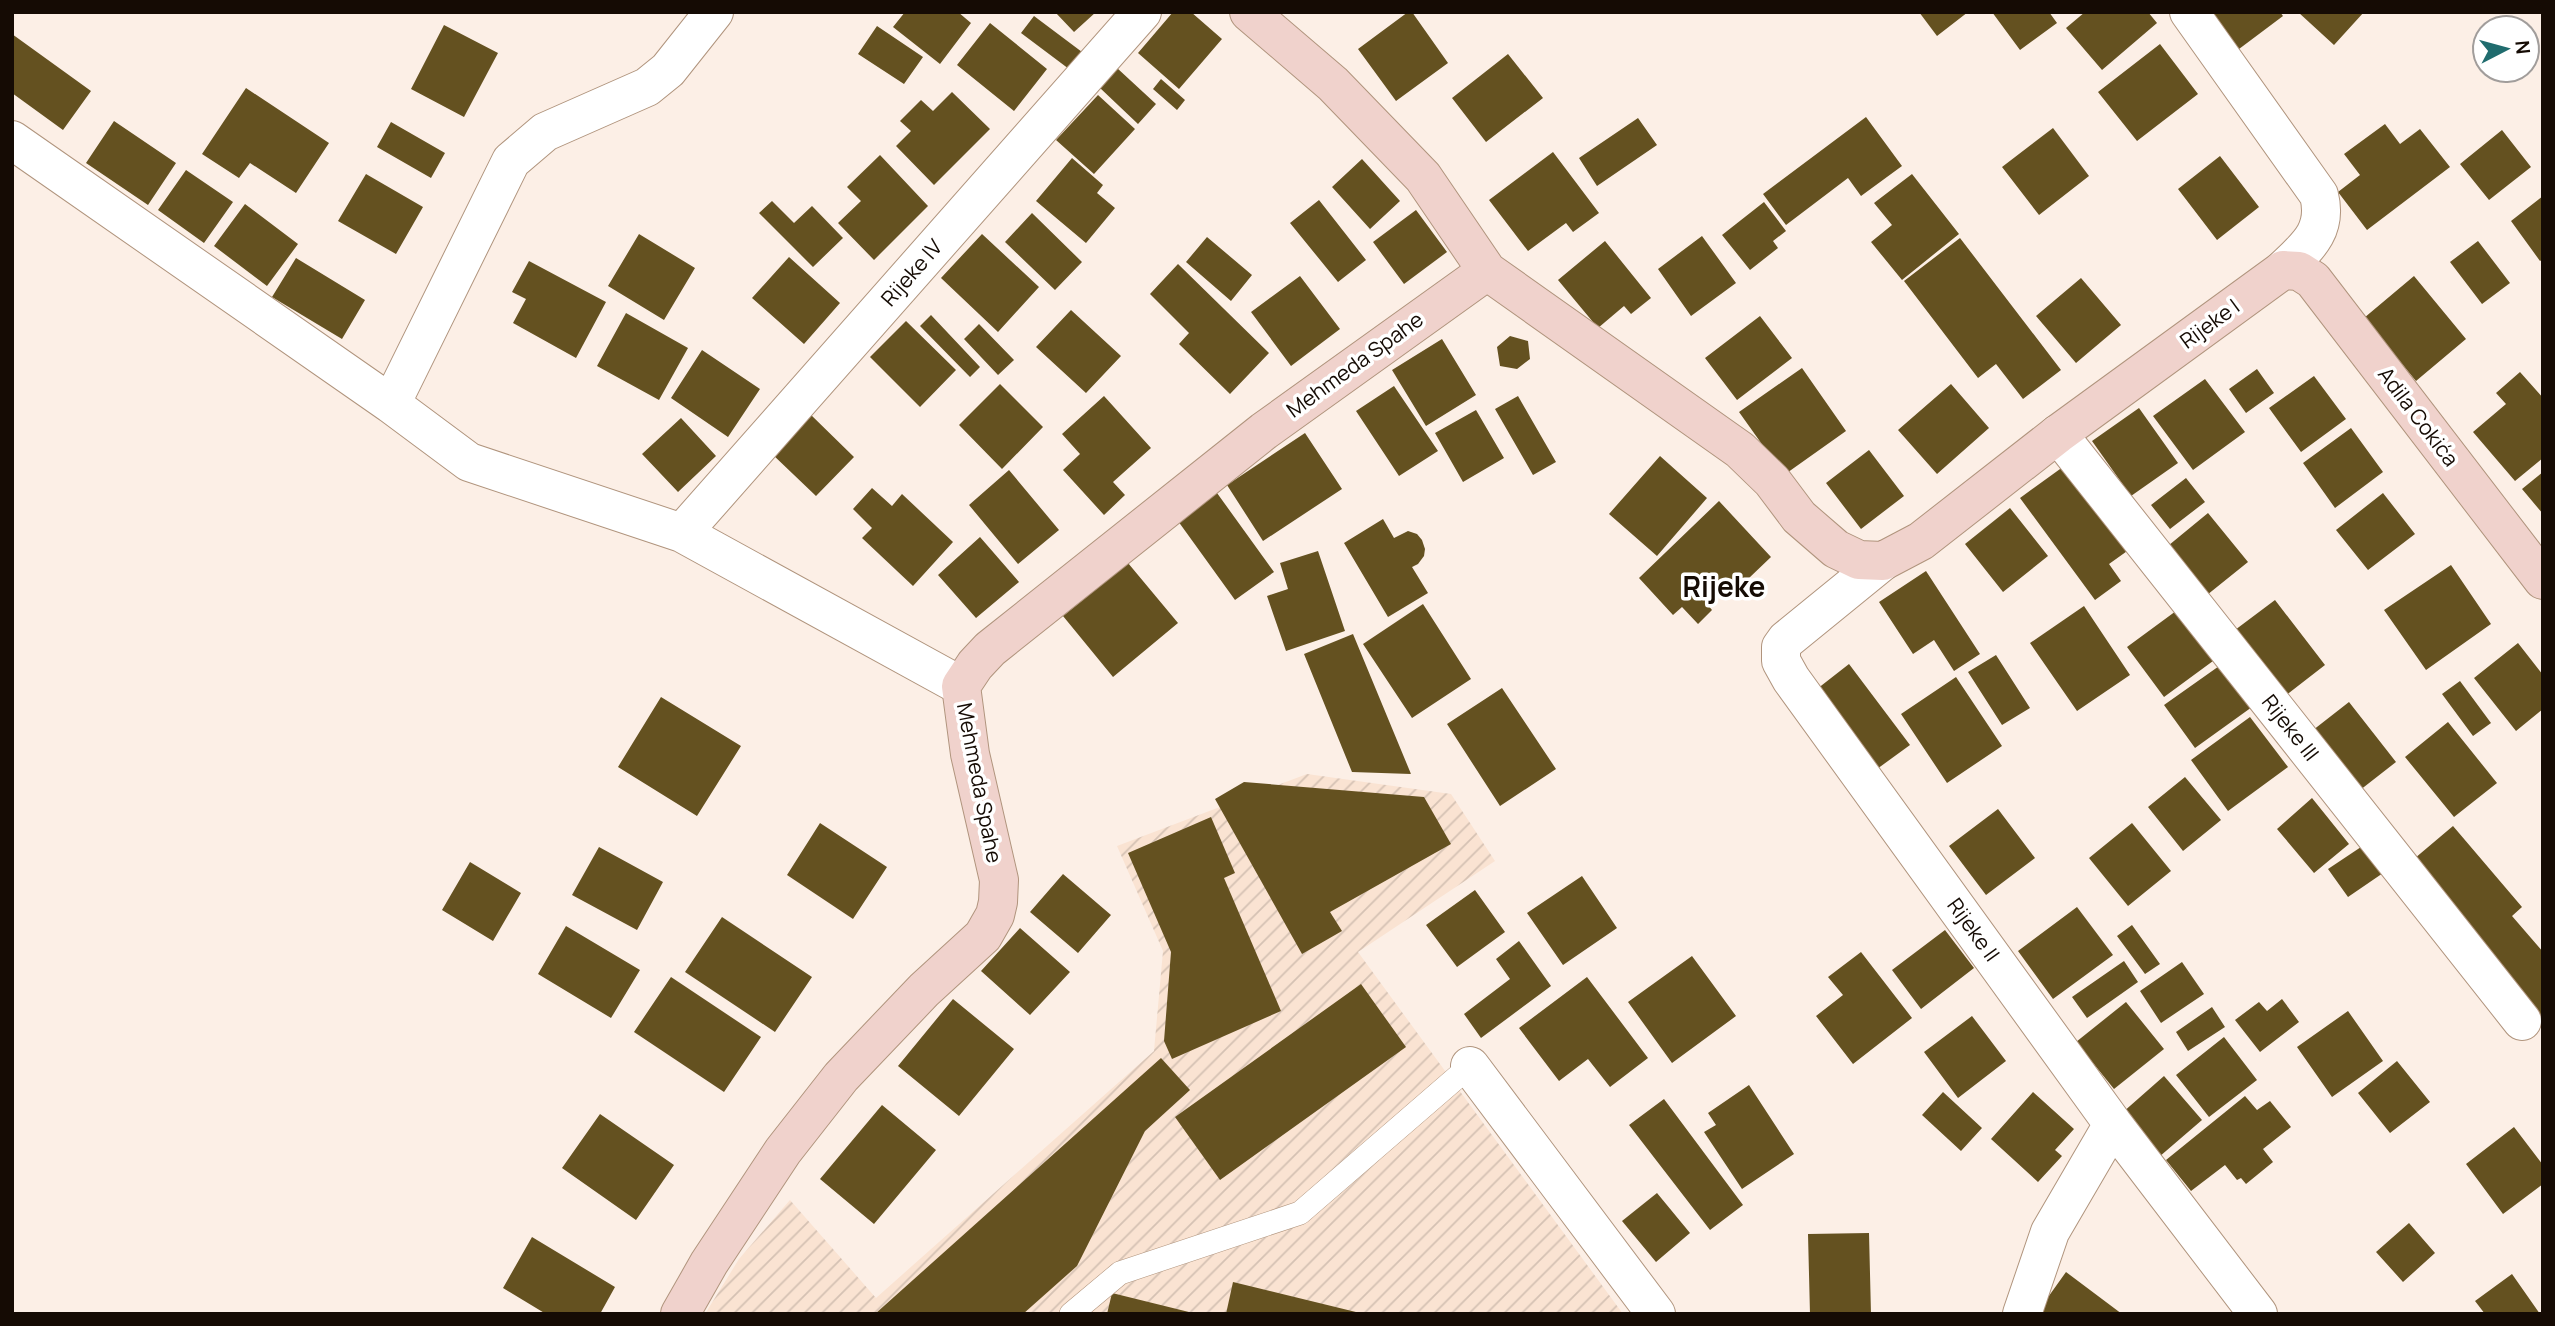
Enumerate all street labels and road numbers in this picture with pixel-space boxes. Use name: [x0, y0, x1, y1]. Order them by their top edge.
street label: Rijeke IV: [874, 233, 948, 312]
street label: Rijeke I: [2174, 292, 2245, 354]
street label: Mehmeda Spahe: [1280, 305, 1428, 423]
street label: Adila Cokića: [2372, 361, 2465, 472]
street label: Rijeke III: [2256, 688, 2326, 766]
street label: Mehmeda Spahe: [951, 700, 1009, 865]
street label: Rijeke II: [1941, 892, 2006, 967]

